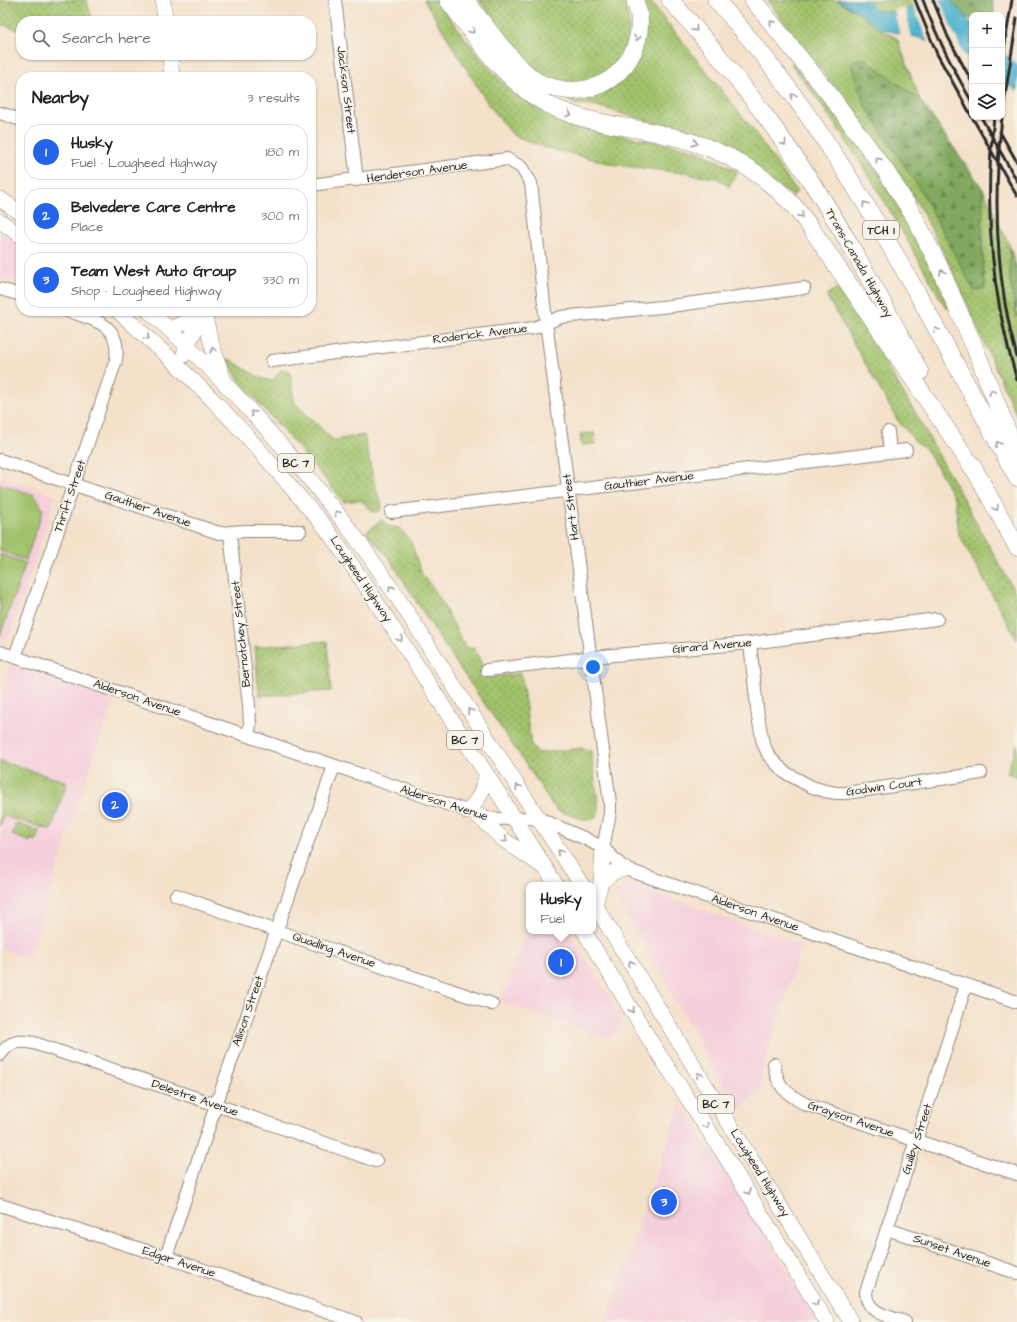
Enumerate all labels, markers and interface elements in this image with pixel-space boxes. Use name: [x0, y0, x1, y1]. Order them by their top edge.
map controls: [969, 12, 1005, 120]
button: +: [969, 12, 1005, 48]
search box: [16, 16, 316, 60]
one-way arrow: [770, 21, 777, 28]
one-way arrow: [691, 25, 698, 32]
icon: search: [30, 27, 52, 49]
one-way arrow: [467, 27, 474, 34]
text: Search here: [62, 28, 151, 49]
one-way arrow: [633, 35, 641, 41]
street label: Jackson Street: [332, 45, 360, 135]
button: −: [969, 48, 1005, 84]
button: layers: [969, 84, 1005, 120]
text: Nearby: [32, 86, 89, 110]
text: 3 results: [247, 89, 300, 107]
one-way arrow: [790, 93, 798, 100]
one-way arrow: [565, 109, 572, 118]
text: Husky: [71, 133, 113, 154]
one-way arrow: [692, 138, 699, 146]
one-way arrow: [779, 138, 786, 145]
text: 1: [45, 143, 47, 161]
text: 180 m: [265, 143, 299, 161]
text: Fuel · Lougheed Highway: [71, 154, 217, 172]
street label: Henderson Avenue: [366, 156, 469, 187]
one-way arrow: [875, 157, 882, 164]
text: Belvedere Care Centre: [71, 197, 236, 218]
one-way arrow: [863, 201, 870, 208]
street label: Trans-Canada Highway: [820, 205, 897, 322]
text: 2: [42, 207, 50, 225]
text: 300 m: [261, 207, 299, 225]
one-way arrow: [797, 210, 804, 218]
text: Place: [71, 218, 103, 236]
road number: TCH 1: [863, 221, 899, 239]
text: Team West Auto Group: [71, 261, 236, 282]
one-way arrow: [939, 269, 947, 277]
text: 3: [43, 271, 49, 289]
text: 330 m: [262, 271, 299, 289]
text: Shop · Lougheed Highway: [71, 282, 222, 300]
street label: Roderick Avenue: [432, 320, 529, 348]
one-way arrow: [933, 326, 941, 334]
one-way arrow: [142, 332, 150, 340]
one-way arrow: [209, 346, 218, 353]
one-way arrow: [989, 389, 997, 396]
one-way arrow: [250, 410, 257, 418]
one-way arrow: [996, 441, 1003, 448]
road number: BC 7: [278, 454, 314, 472]
street label: Thrift Street: [50, 457, 90, 535]
street label: Gauthier Avenue: [603, 467, 695, 495]
street label: Hart Street: [558, 473, 583, 541]
street label: Gauthier Avenue: [103, 486, 194, 532]
one-way arrow: [991, 504, 998, 511]
one-way arrow: [334, 510, 341, 517]
street label: Lougheed Highway: [325, 532, 396, 626]
street label: Bernatchey Street: [227, 580, 256, 688]
one-way arrow: [389, 585, 396, 592]
street label: Girard Avenue: [672, 634, 753, 658]
one-way arrow: [395, 635, 403, 642]
your location: [583, 657, 603, 677]
street label: Alderson Avenue: [91, 675, 183, 721]
one-way arrow: [467, 708, 474, 715]
road number: BC 7: [447, 731, 483, 749]
street label: Godwin Court: [845, 773, 923, 801]
street label: Alderson Avenue: [398, 781, 491, 825]
one-way arrow: [515, 784, 523, 791]
pin: 2: [102, 790, 128, 820]
one-way arrow: [500, 835, 507, 842]
one-way arrow: [558, 850, 565, 857]
popup: [526, 882, 596, 934]
text: Husky: [540, 889, 582, 910]
street label: Alderson Avenue: [709, 890, 801, 936]
text: Fuel: [540, 910, 565, 928]
street label: Quadling Avenue: [290, 928, 378, 973]
pin: 1: [548, 947, 574, 977]
one-way arrow: [628, 960, 636, 967]
street label: Allison Street: [228, 973, 268, 1049]
one-way arrow: [627, 1006, 634, 1013]
one-way arrow: [696, 1072, 703, 1079]
street label: Delestre Avenue: [149, 1075, 241, 1121]
road number: BC 7: [698, 1095, 734, 1113]
street label: Grayson Avenue: [805, 1096, 897, 1143]
street label: Guilby Street: [898, 1101, 937, 1177]
one-way arrow: [701, 1122, 709, 1129]
street label: Lougheed Highway: [725, 1126, 794, 1221]
pin: 3: [651, 1187, 677, 1217]
one-way arrow: [743, 1188, 751, 1195]
street label: Sunset Avenue: [911, 1230, 994, 1272]
street label: Edgar Avenue: [140, 1242, 218, 1283]
one-way arrow: [811, 1299, 818, 1306]

